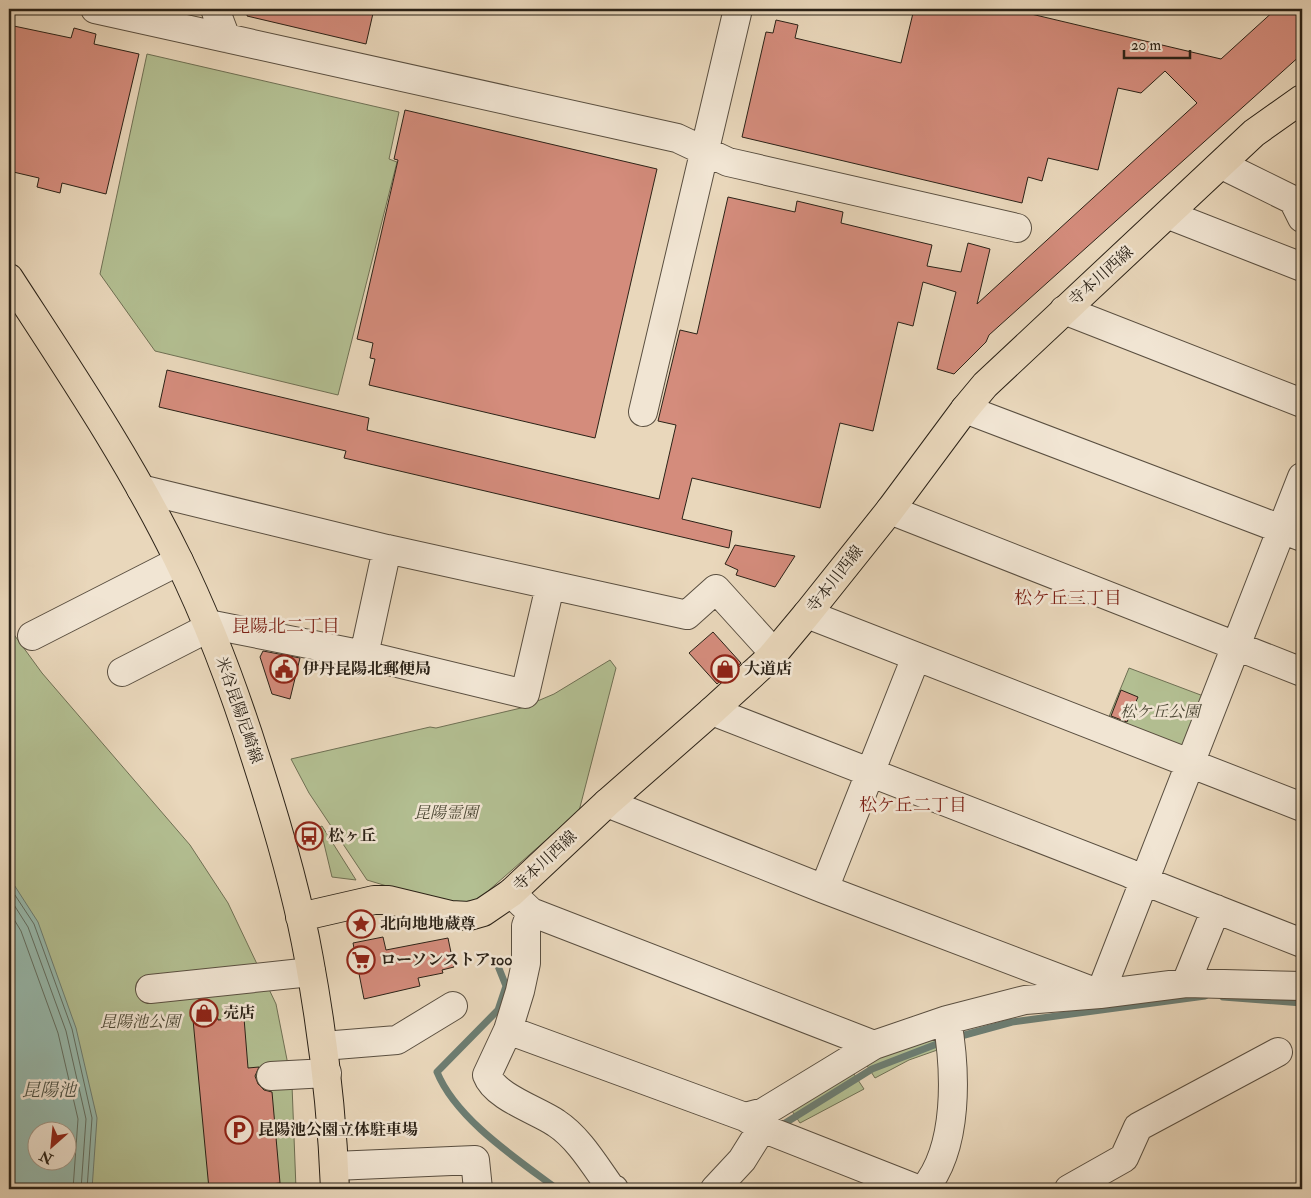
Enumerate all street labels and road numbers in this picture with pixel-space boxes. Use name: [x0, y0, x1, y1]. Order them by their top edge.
street label: 寺本川西線: [1065, 242, 1137, 310]
street label: 寺本川西線: [802, 541, 868, 617]
street label: 米谷昆陽尼崎線: [211, 654, 267, 766]
street label: 寺本川西線: [509, 826, 581, 896]

